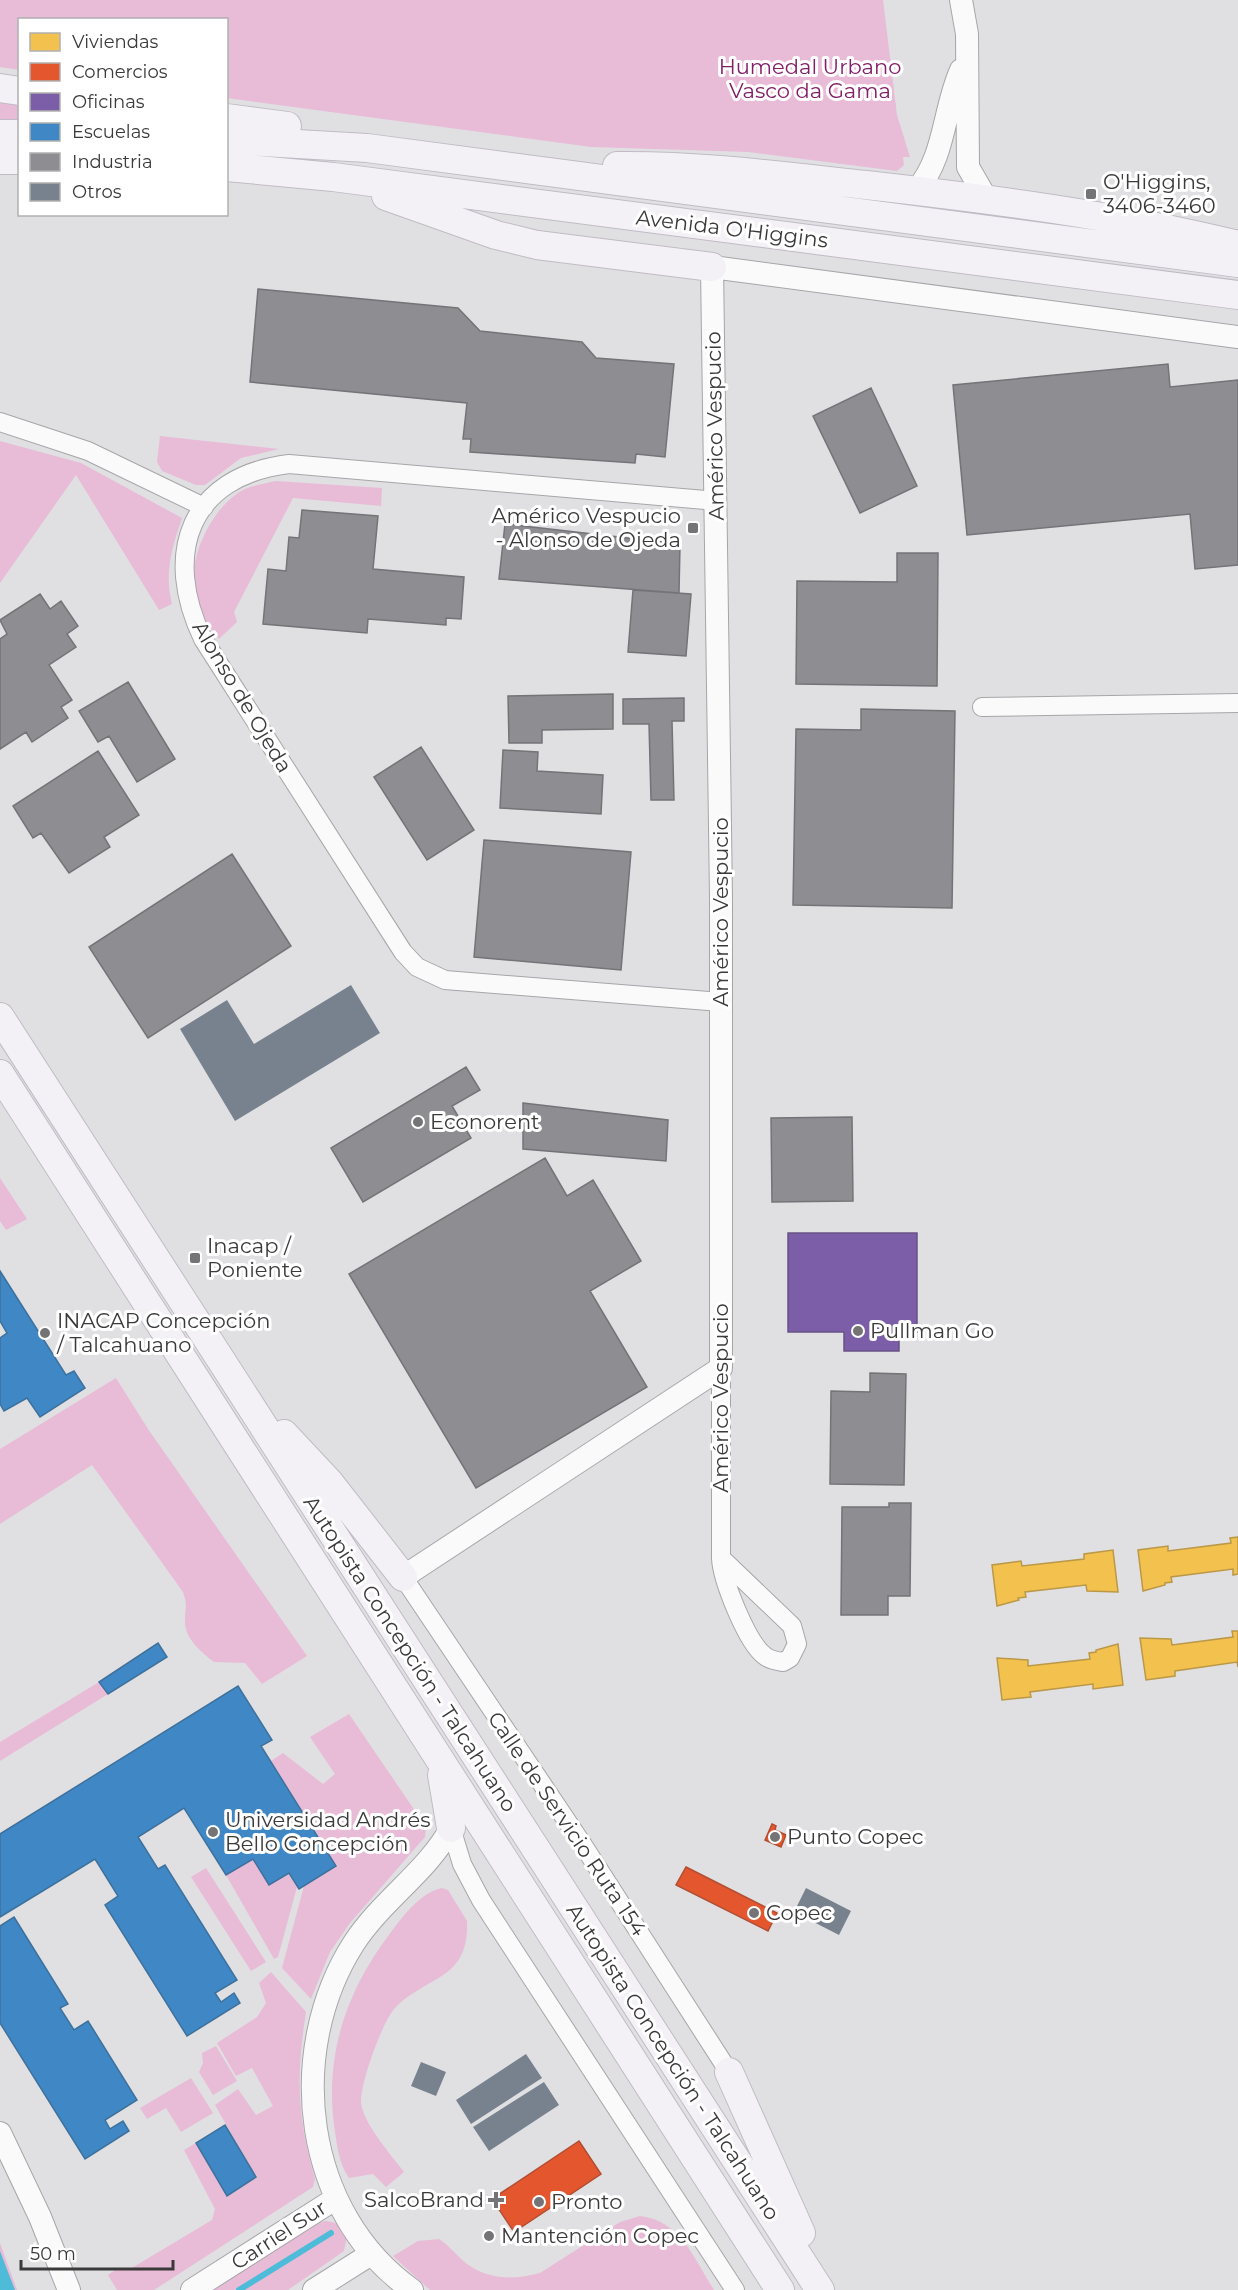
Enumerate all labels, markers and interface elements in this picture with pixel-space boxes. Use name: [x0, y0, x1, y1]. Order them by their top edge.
legend: [18, 18, 228, 216]
text: Viviendas: [72, 31, 159, 53]
park label: Humedal Urbano Vasco da Gama: [719, 54, 901, 103]
text: Comercios: [72, 61, 168, 83]
text: Oficinas: [72, 91, 145, 113]
text: Escuelas: [72, 121, 150, 143]
text: Industria: [72, 151, 153, 173]
place label: O'Higgins, 3406-3460: [1103, 169, 1216, 218]
text: Otros: [72, 181, 122, 203]
marker: O'Higgins, 3406-3460: [1084, 187, 1098, 201]
street label: Avenida O'Higgins: [635, 204, 830, 253]
street label: Américo Vespucio: [700, 331, 729, 521]
place label: Américo Vespucio - Alonso de Ojeda: [492, 503, 681, 552]
marker: Américo Vespucio - Alonso de Ojeda: [686, 521, 700, 535]
street label: Alonso de Ojeda: [187, 617, 297, 777]
street label: Américo Vespucio: [708, 817, 733, 1007]
place label: Econorent: [430, 1109, 540, 1134]
marker: Econorent: [411, 1115, 425, 1129]
place label: Inacap / Poniente: [207, 1233, 303, 1282]
marker: Inacap / Poniente: [188, 1251, 202, 1265]
street label: Américo Vespucio: [708, 1303, 733, 1493]
place label: INACAP Concepción / Talcahuano: [56, 1308, 270, 1357]
place label: Pullman Go: [870, 1318, 994, 1343]
marker: Pullman Go: [851, 1324, 865, 1338]
marker: INACAP Concepción / Talcahuano: [38, 1326, 52, 1340]
street label: Autopista Concepción - Talcahuano: [299, 1491, 522, 1817]
street label: Calle de Servicio Ruta 154: [483, 1707, 652, 1941]
place label: Universidad Andrés Bello Concepción: [225, 1807, 430, 1856]
place label: Punto Copec: [787, 1824, 924, 1849]
marker: Universidad Andrés Bello Concepción: [206, 1825, 220, 1839]
marker: Punto Copec: [768, 1830, 782, 1844]
street label: Autopista Concepción - Talcahuano: [562, 1899, 785, 2225]
place label: Copec: [766, 1900, 832, 1925]
marker: Copec: [747, 1906, 761, 1920]
place label: SalcoBrand: [364, 2187, 484, 2212]
place label: Pronto: [551, 2189, 622, 2214]
marker: SalcoBrand: [489, 2193, 503, 2207]
street label: Carriel Sur: [226, 2195, 331, 2275]
marker: Pronto: [532, 2195, 546, 2209]
place label: Mantención Copec: [501, 2223, 699, 2248]
marker: Mantención Copec: [482, 2229, 496, 2243]
scale bar: [21, 2233, 172, 2271]
text: 50 m: [30, 2243, 76, 2265]

